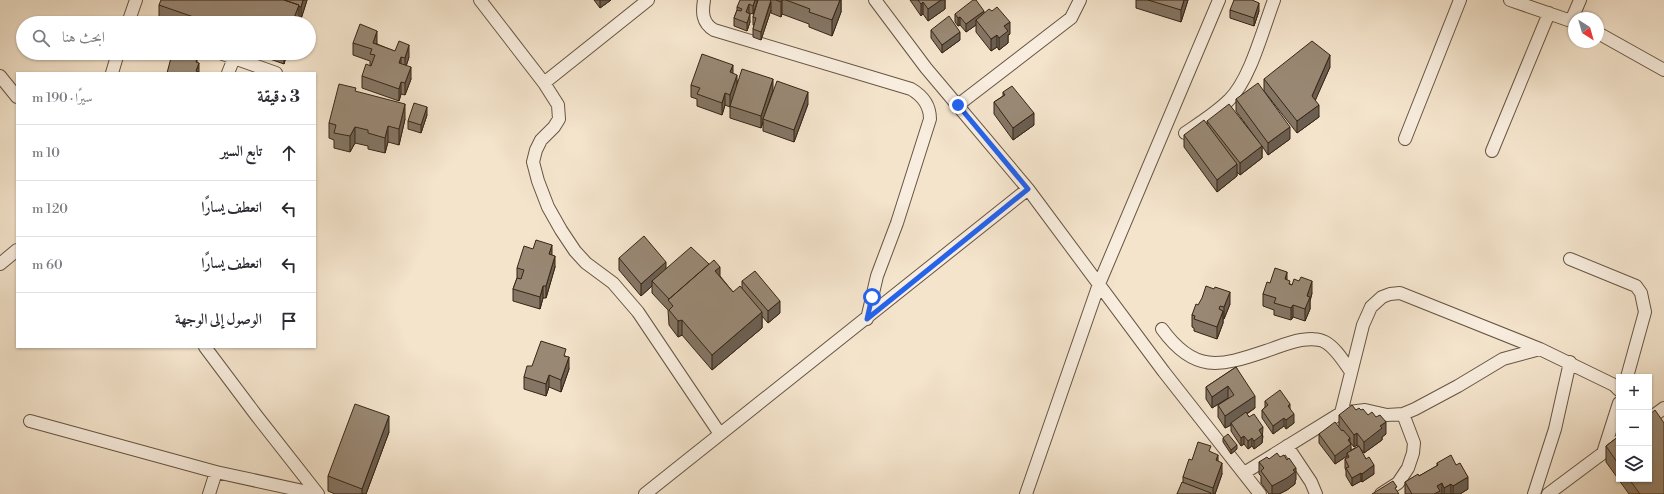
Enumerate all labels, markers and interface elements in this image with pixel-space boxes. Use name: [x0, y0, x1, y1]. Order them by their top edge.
north arrow: [1568, 12, 1604, 48]
search box: [16, 16, 316, 60]
icon: search: [30, 27, 52, 49]
text: ابحث هنا: [62, 28, 105, 47]
text: 3 دقيقة: [257, 86, 300, 108]
text: سيرًا · 190 m: [32, 90, 93, 106]
route end: [949, 96, 967, 114]
text: تابع السير: [220, 142, 262, 161]
icon: ahead: [278, 142, 300, 164]
text: 10 m: [32, 145, 60, 161]
text: انعطف يسارًا: [201, 198, 262, 217]
icon: left: [278, 198, 300, 220]
text: 120 m: [32, 201, 68, 217]
text: انعطف يسارًا: [201, 254, 262, 273]
icon: left: [278, 254, 300, 276]
text: 60 m: [32, 257, 63, 273]
route start: [863, 288, 881, 306]
text: الوصول إلى الوجهة: [175, 310, 262, 329]
icon: arrive: [278, 310, 300, 332]
map controls: [1616, 374, 1652, 482]
button: +: [1616, 374, 1652, 410]
button: −: [1616, 410, 1652, 446]
button: layers: [1616, 446, 1652, 482]

